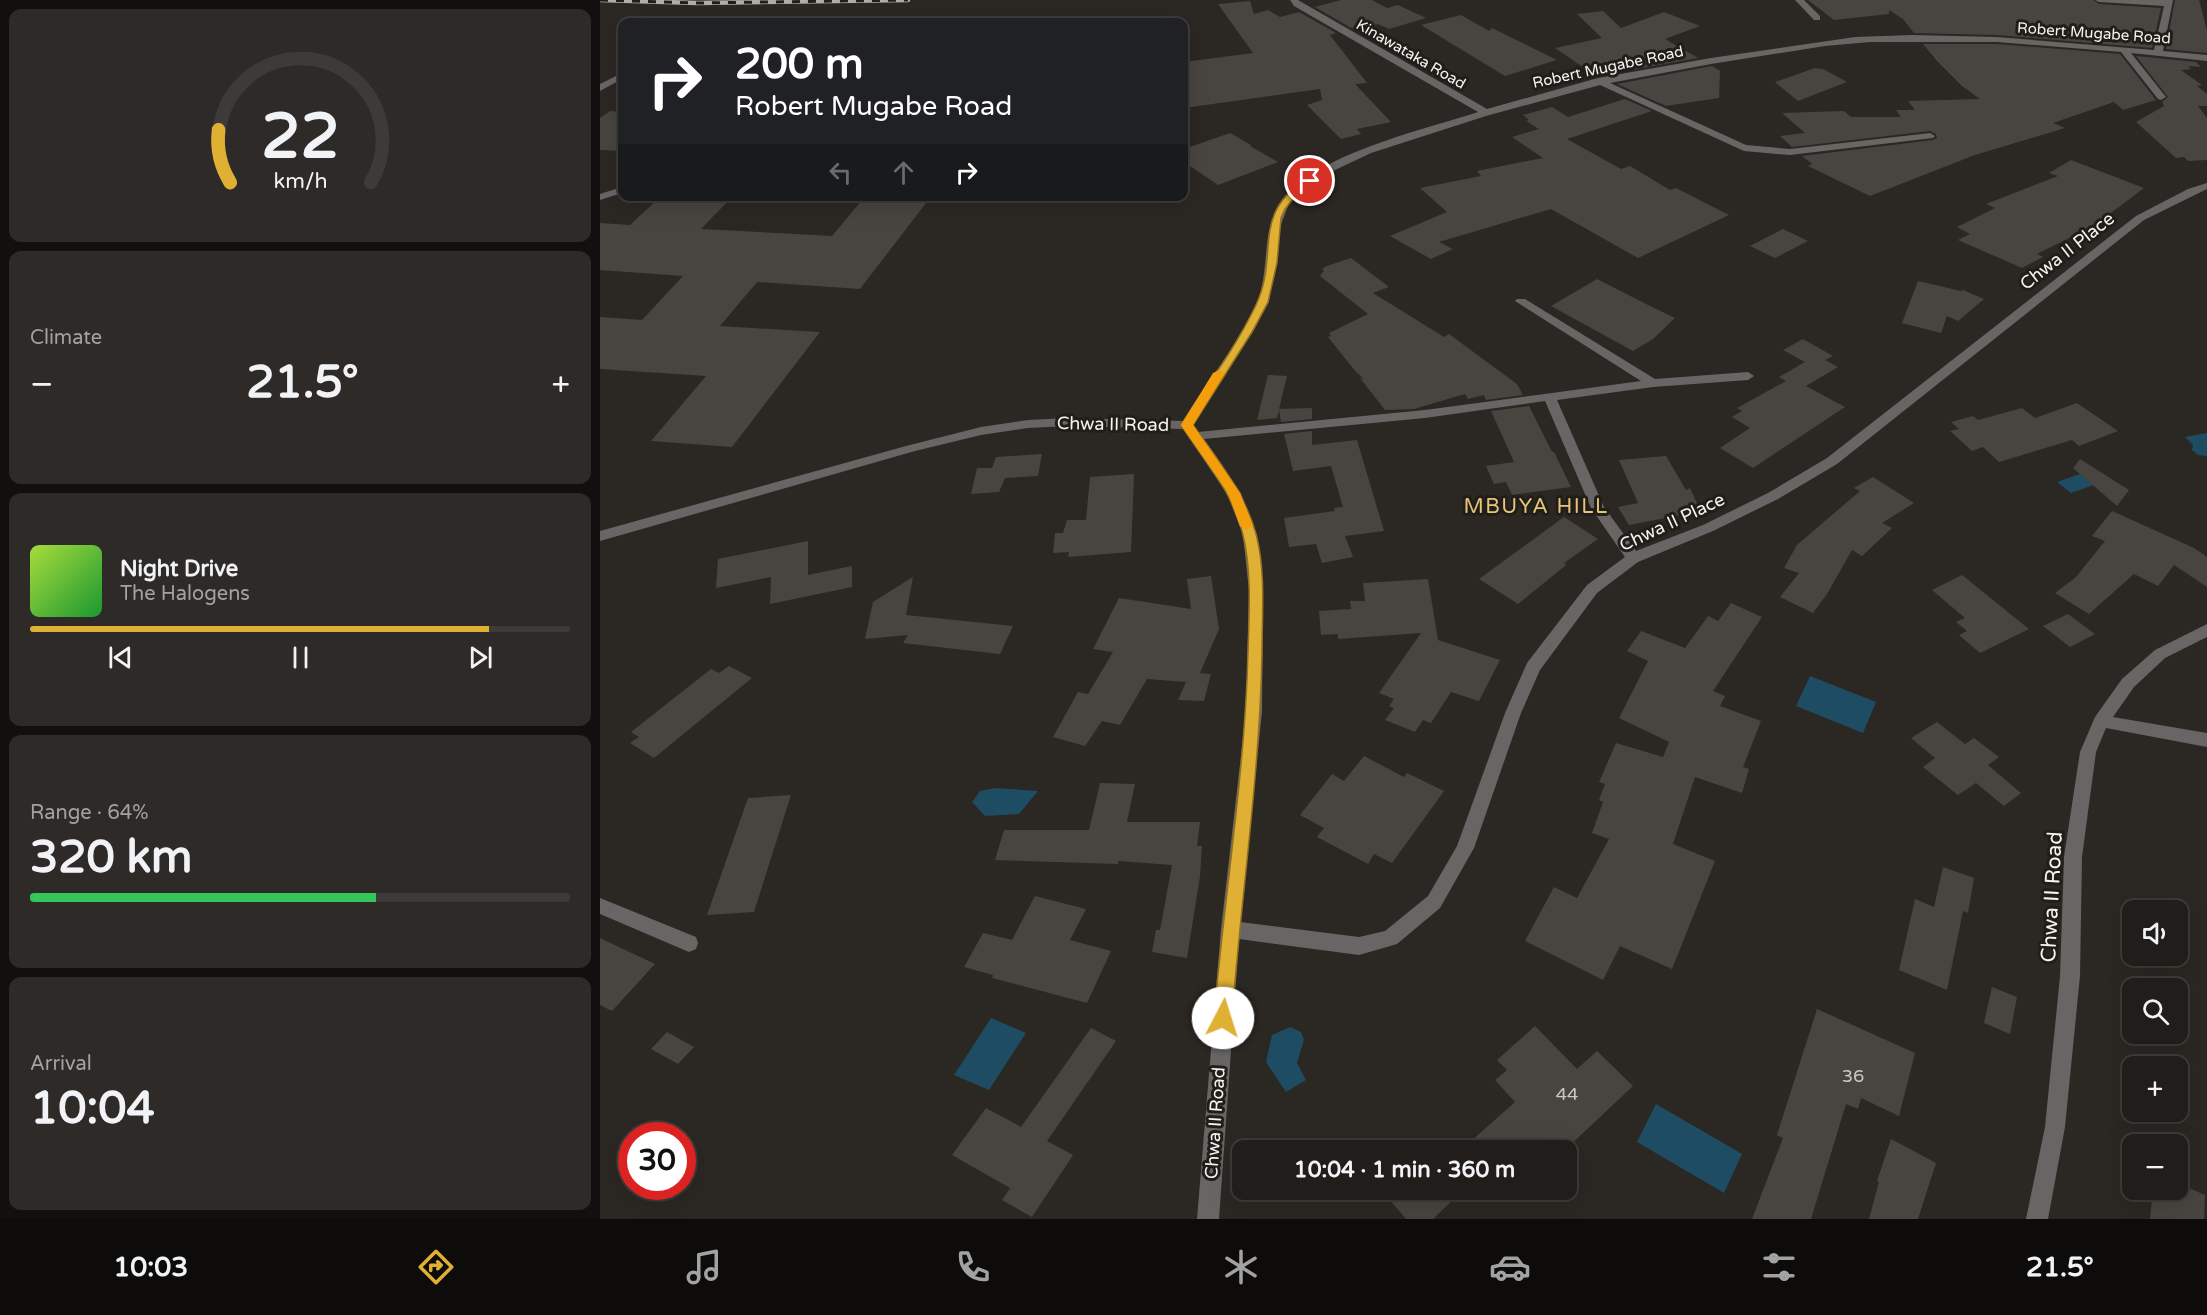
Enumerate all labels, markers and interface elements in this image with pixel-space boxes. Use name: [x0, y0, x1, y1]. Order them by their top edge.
street label: Kinawataka Road: [1353, 15, 1469, 93]
street label: Robert Mugabe Road: [2017, 19, 2171, 47]
text: 200 m: [735, 39, 864, 90]
icon: right: [636, 42, 714, 120]
street label: Robert Mugabe Road: [1531, 42, 1685, 92]
text: Robert Mugabe Road: [735, 90, 1012, 123]
text: 22: [261, 100, 339, 175]
pin: [1284, 155, 1335, 206]
icon: left: [824, 156, 857, 189]
icon: ahead: [887, 156, 920, 189]
icon: right: [950, 156, 983, 189]
icon: arrive: [1293, 164, 1326, 197]
text: km/h: [273, 168, 327, 194]
street label: Chwa II Place: [2016, 207, 2118, 295]
text: Climate: [30, 326, 102, 350]
text: 21.5°: [246, 356, 359, 410]
text: −: [30, 365, 54, 404]
text: +: [551, 365, 570, 404]
street label: Chwa II Road: [1057, 412, 1169, 436]
street label: Chwa II Place: [1616, 488, 1728, 556]
district label: MBUYA HILL: [1463, 494, 1609, 519]
text: Night Drive: [120, 556, 238, 582]
text: The Halogens: [120, 582, 250, 606]
icon: previous: [104, 641, 137, 674]
icon: pause: [284, 641, 317, 674]
icon: next: [464, 641, 497, 674]
text: Range · 64%: [30, 801, 149, 825]
text: 320 km: [30, 831, 192, 885]
street label: Chwa II Road: [2036, 831, 2068, 963]
map controls: [2122, 900, 2188, 1200]
button: sound: [2122, 900, 2188, 966]
button: search: [2122, 978, 2188, 1044]
position arrow: [1191, 986, 1255, 1050]
text: Arrival: [30, 1052, 92, 1076]
button: +: [2122, 1056, 2188, 1122]
house number: 36: [1842, 1065, 1864, 1087]
street label: Chwa II Road: [1200, 1066, 1230, 1180]
text: 10:04: [30, 1082, 155, 1136]
house number: 44: [1556, 1083, 1578, 1105]
speed limit sign: 30: [618, 1122, 696, 1200]
button: −: [2122, 1134, 2188, 1200]
text: 10:04 · 1 min · 360 m: [1294, 1157, 1515, 1183]
icon: directions: [415, 1246, 457, 1288]
icon: music: [683, 1246, 725, 1288]
icon: phone: [952, 1246, 994, 1288]
icon: climate: [1220, 1246, 1262, 1288]
icon: car: [1489, 1246, 1531, 1288]
icon: filters: [1758, 1246, 1800, 1288]
text: 10:03: [113, 1251, 188, 1284]
text: 21.5°: [2026, 1251, 2094, 1284]

